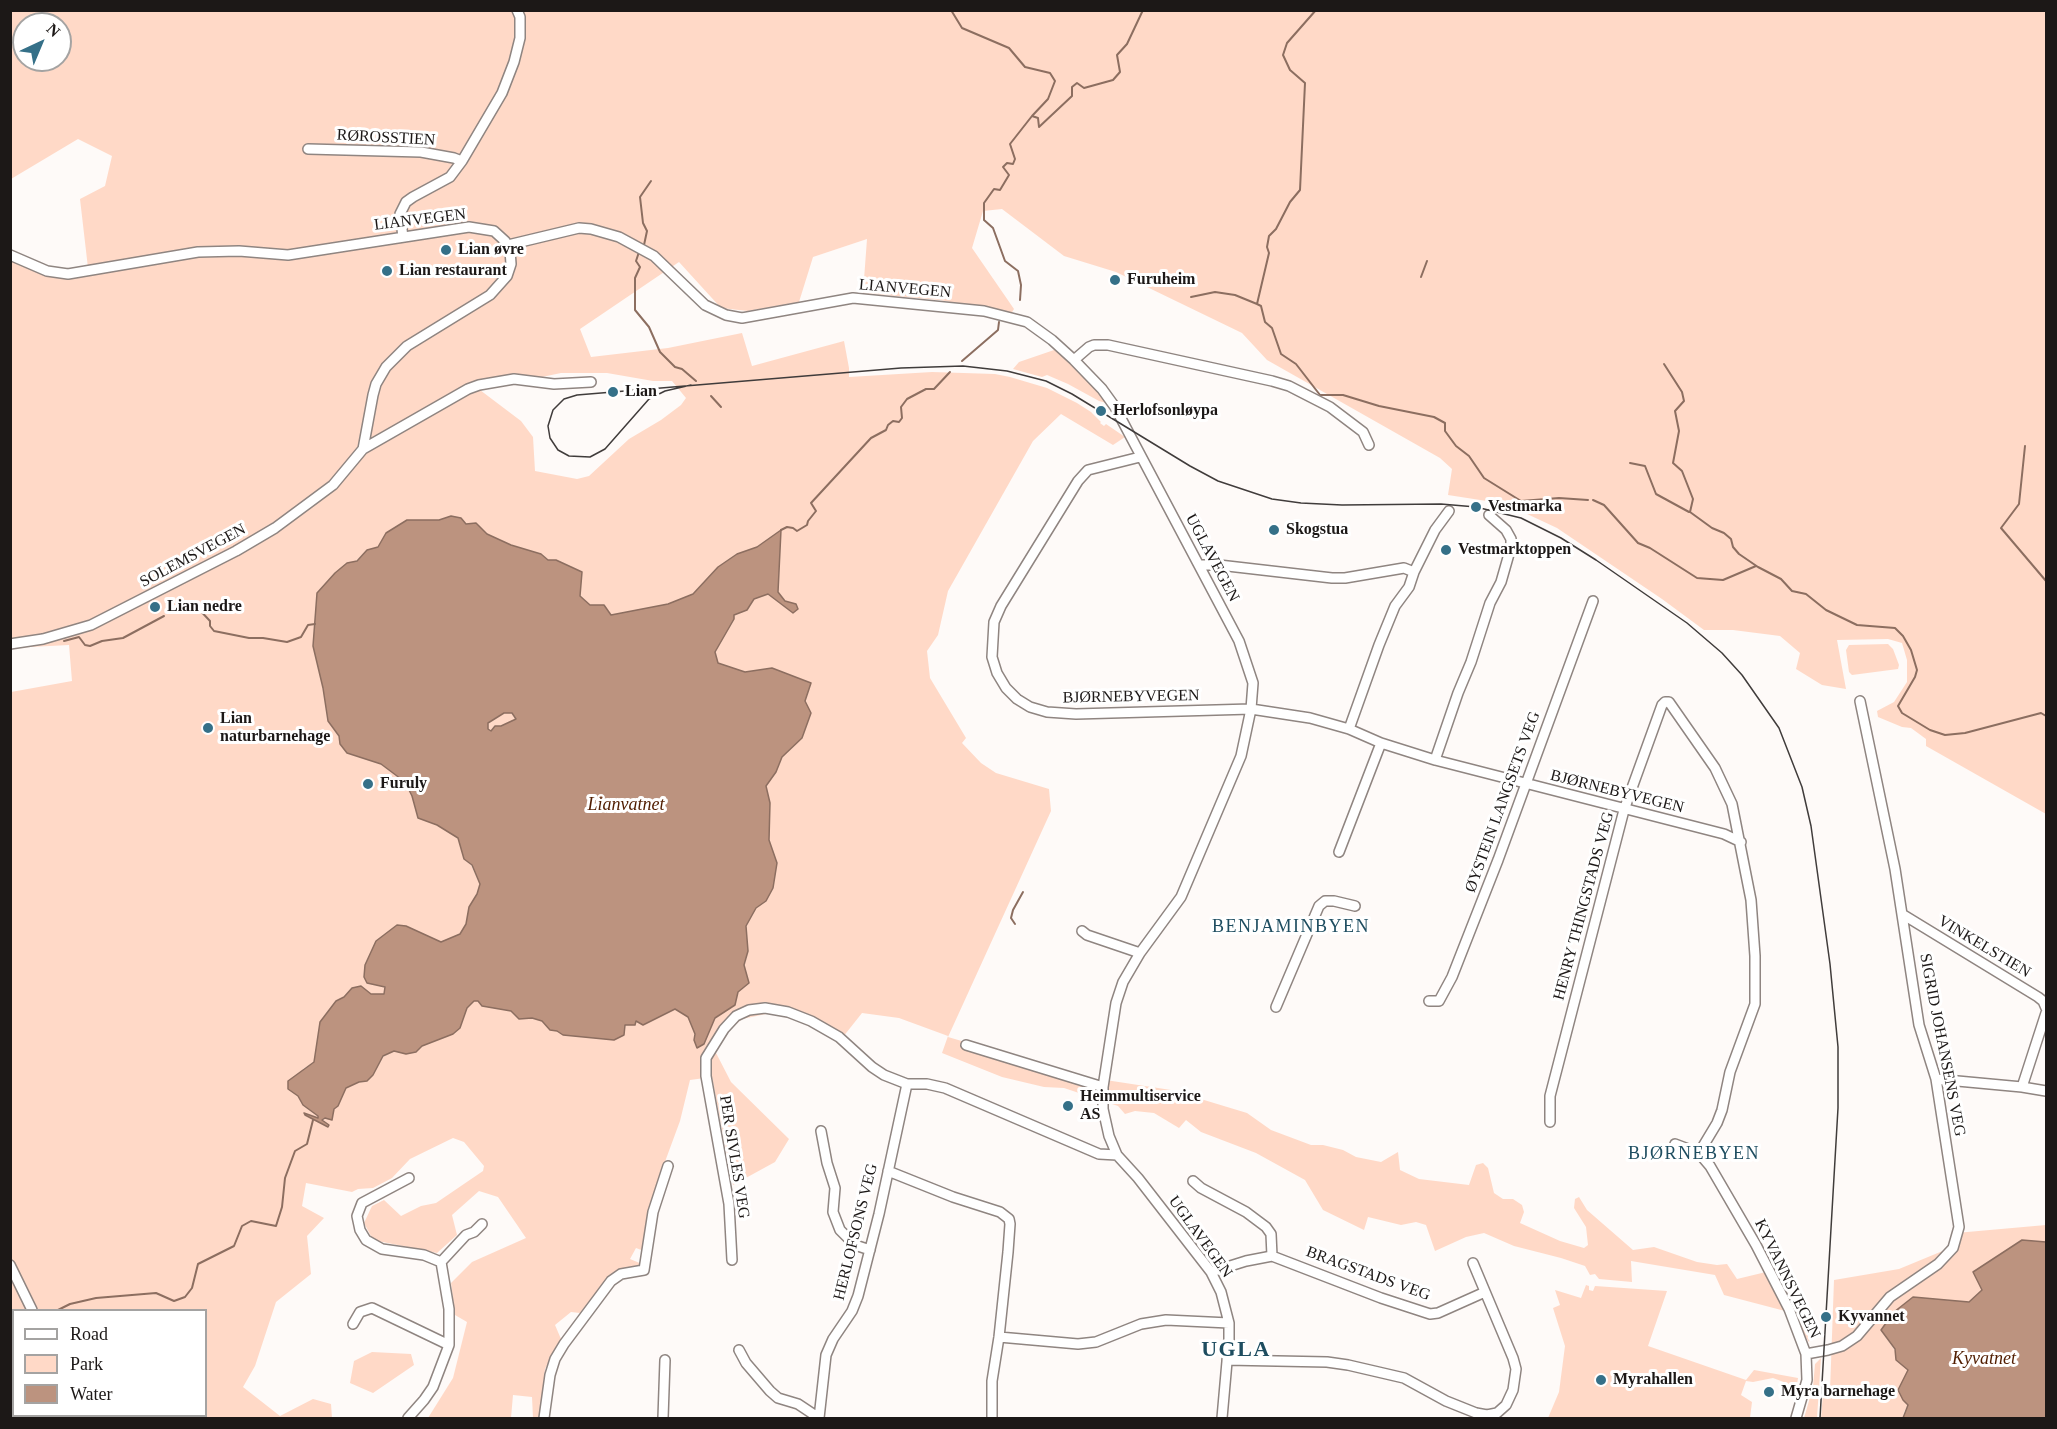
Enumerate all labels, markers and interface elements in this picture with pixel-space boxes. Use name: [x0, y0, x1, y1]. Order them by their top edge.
north arrow: [12, 12, 72, 72]
text: N: [43, 20, 64, 40]
street label: RØROSSTIEN: [336, 126, 436, 150]
street label: LIANVEGEN: [373, 205, 467, 235]
place label: Lian øvre: [458, 240, 524, 260]
marker: Lian øvre: [439, 243, 453, 257]
place label: Lian restaurant: [399, 261, 507, 281]
marker: Lian restaurant: [380, 264, 394, 278]
place label: Furuheim: [1127, 270, 1195, 290]
marker: Furuheim: [1108, 273, 1122, 287]
street label: LIANVEGEN: [858, 275, 952, 303]
place label: Lian: [625, 382, 657, 402]
marker: Lian: [606, 385, 620, 399]
place label: Herlofsonløypa: [1113, 401, 1218, 421]
marker: Herlofsonløypa: [1094, 404, 1108, 418]
place label: Vestmarka: [1488, 497, 1562, 517]
marker: Vestmarka: [1469, 500, 1483, 514]
street label: UGLAVEGEN: [1181, 511, 1243, 605]
street label: SOLEMSVEGEN: [137, 520, 249, 592]
place label: Skogstua: [1286, 520, 1348, 540]
marker: Skogstua: [1267, 523, 1281, 537]
place label: Vestmarktoppen: [1458, 540, 1571, 560]
marker: Vestmarktoppen: [1439, 543, 1453, 557]
place label: Lian nedre: [167, 597, 242, 617]
marker: Lian nedre: [148, 600, 162, 614]
street label: BJØRNEBYVEGEN: [1062, 686, 1200, 708]
place label: Lian naturbarnehage: [220, 709, 330, 747]
street label: ØYSTEIN LANGSETS VEG: [1461, 709, 1545, 895]
marker: Lian naturbarnehage: [201, 721, 215, 735]
street label: BJØRNEBYVEGEN: [1548, 766, 1686, 818]
place label: Furuly: [380, 774, 427, 794]
marker: Furuly: [361, 777, 375, 791]
water label: Lianvatnet: [588, 794, 664, 816]
street label: HENRY THINGSTADS VEG: [1550, 810, 1618, 1002]
street label: VINKELSTIEN: [1934, 912, 2034, 982]
district label: BENJAMINBYEN: [1212, 916, 1370, 938]
street label: SIGRID JOHANSENS VEG: [1915, 952, 1969, 1138]
place label: Heimmultiservice AS: [1080, 1087, 1201, 1125]
street label: PER SIVLES VEG: [715, 1094, 753, 1220]
marker: Heimmultiservice AS: [1061, 1099, 1075, 1113]
district label: BJØRNEBYEN: [1628, 1143, 1760, 1165]
street label: HERLOFSONS VEG: [830, 1162, 882, 1302]
street label: UGLAVEGEN: [1164, 1192, 1236, 1282]
street label: KYVANNSVEGEN: [1750, 1216, 1824, 1342]
street label: BRAGSTADS VEG: [1303, 1243, 1433, 1305]
place label: Kyvannet: [1838, 1307, 1905, 1327]
legend: [12, 1309, 207, 1417]
marker: Kyvannet: [1819, 1310, 1833, 1324]
text: Road: [70, 1324, 108, 1344]
district label: UGLA: [1201, 1337, 1271, 1363]
water label: Kyvatnet: [1952, 1348, 2016, 1370]
text: Park: [70, 1354, 103, 1374]
place label: Myrahallen: [1613, 1370, 1693, 1390]
marker: Myrahallen: [1594, 1373, 1608, 1387]
place label: Myra barnehage: [1781, 1382, 1895, 1402]
text: Water: [70, 1384, 113, 1404]
marker: Myra barnehage: [1762, 1385, 1776, 1399]

